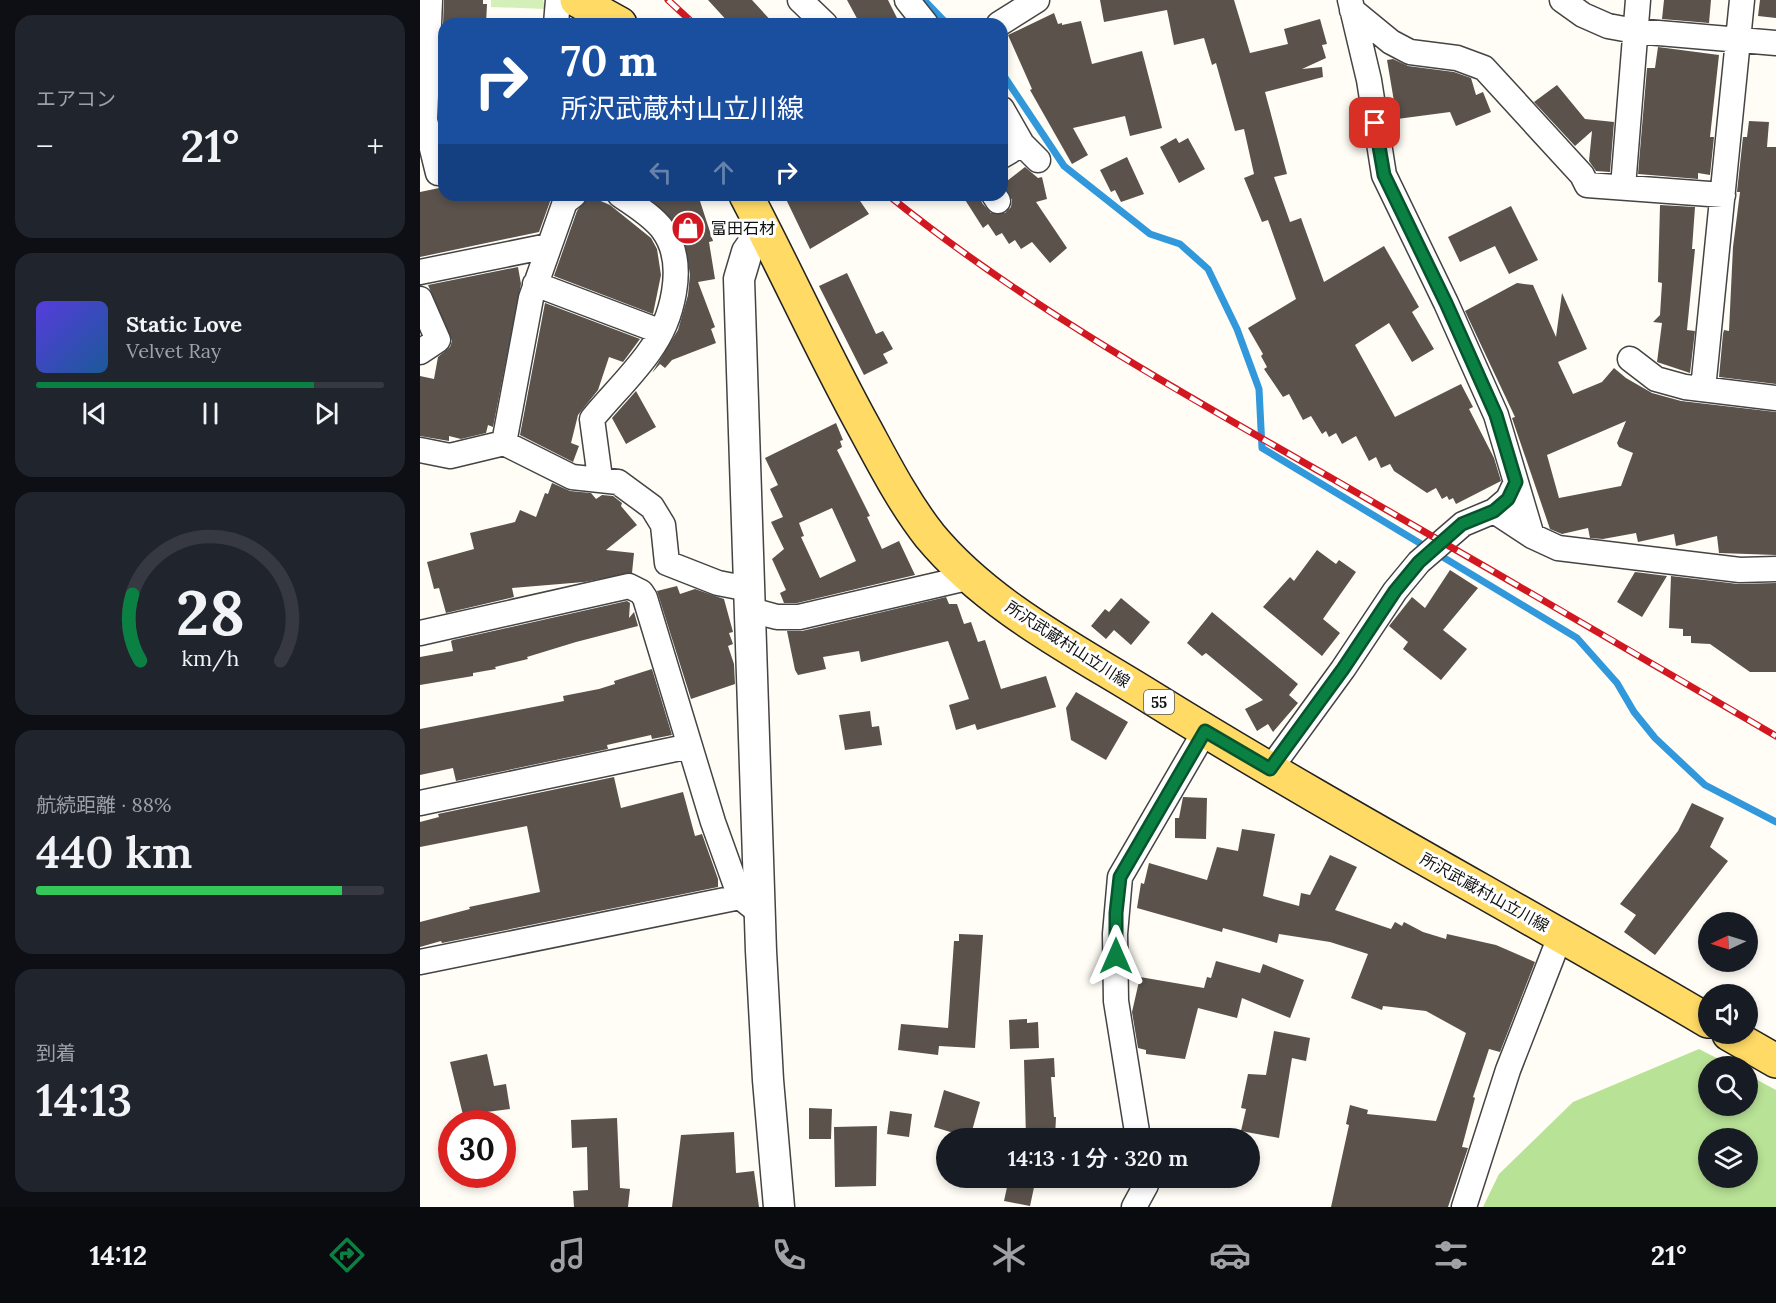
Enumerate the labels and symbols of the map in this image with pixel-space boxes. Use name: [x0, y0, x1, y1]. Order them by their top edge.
pin: [1349, 97, 1400, 148]
shop icon: 富田石材: [670, 210, 706, 246]
place label: 富田石材: [711, 218, 775, 238]
street label: 所沢武蔵村山立川線: [1002, 596, 1134, 692]
road number: 55: [1144, 690, 1174, 714]
street label: 所沢武蔵村山立川線: [1417, 848, 1553, 936]
north arrow: [1698, 912, 1758, 972]
position arrow: [1084, 924, 1148, 988]
speed limit sign: 30: [438, 1110, 516, 1188]

